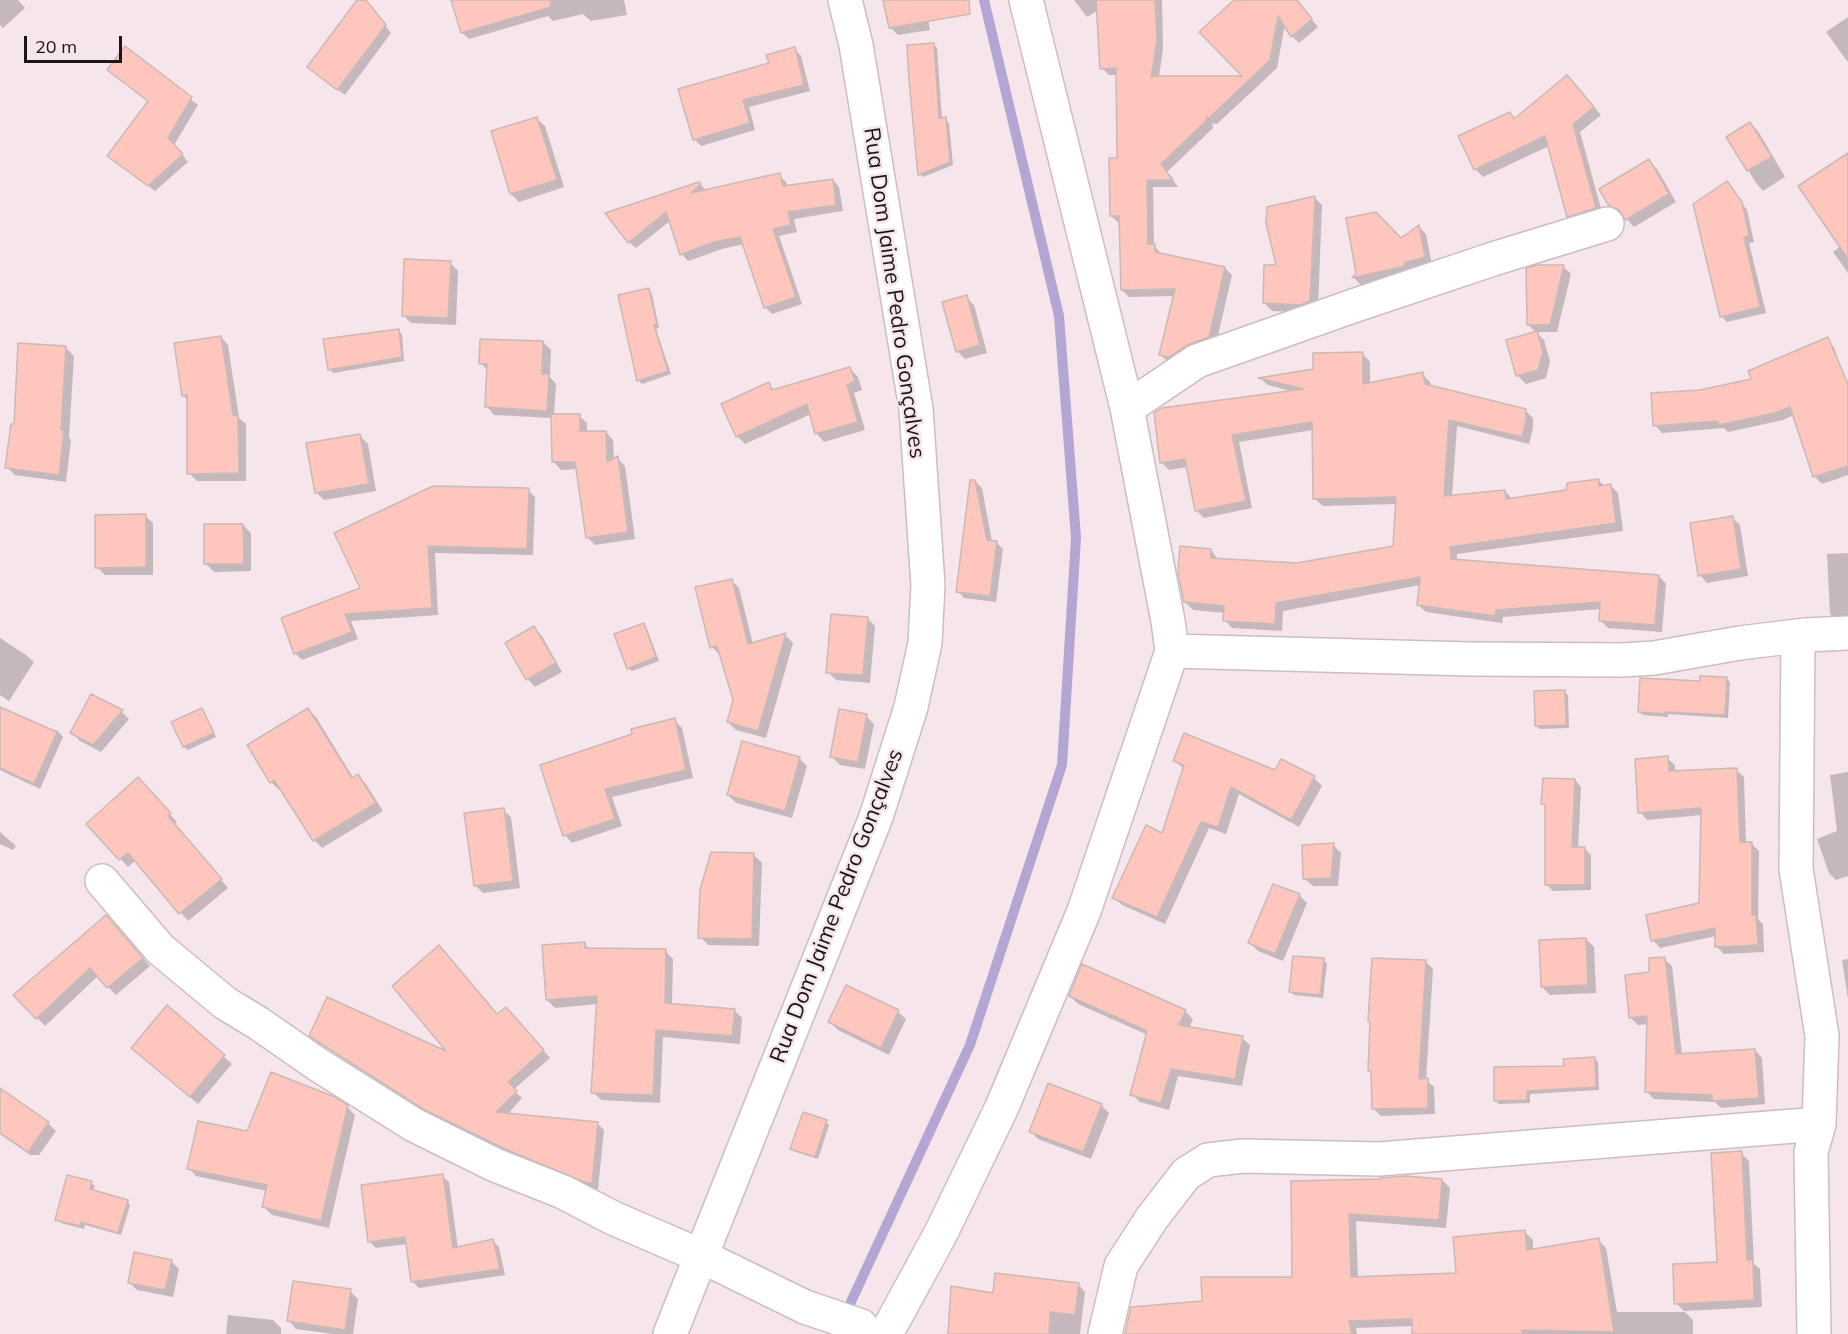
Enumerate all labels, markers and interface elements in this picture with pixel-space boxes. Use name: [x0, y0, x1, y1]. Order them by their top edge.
scale bar: [27, 24, 124, 62]
text: 20 m: [35, 35, 77, 58]
street label: Rua Dom Jaime Pedro Gonçalves: [858, 126, 930, 460]
street label: Rua Dom Jaime Pedro Gonçalves: [765, 745, 909, 1067]

